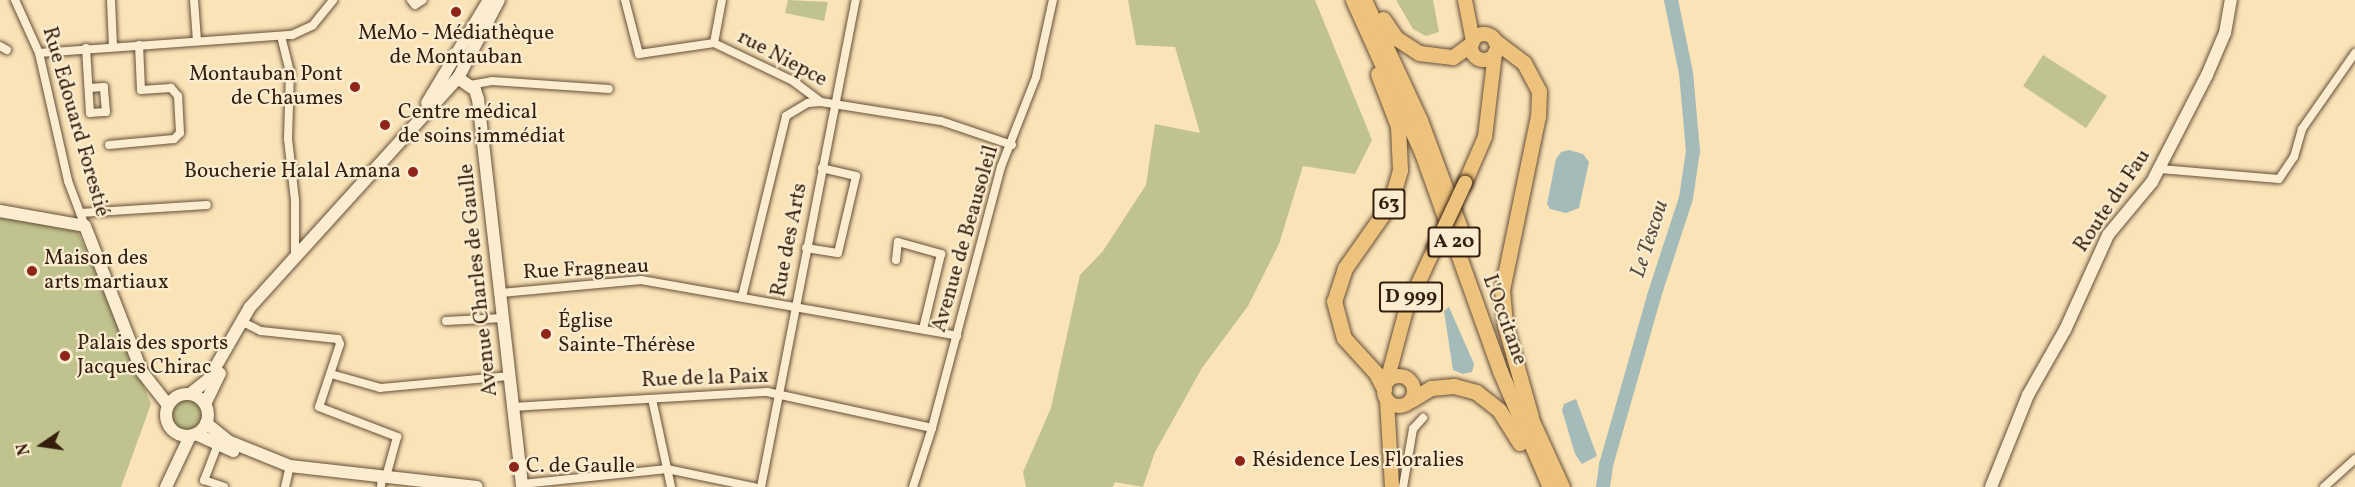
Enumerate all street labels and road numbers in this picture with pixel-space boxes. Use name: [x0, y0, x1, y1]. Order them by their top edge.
street label: Rue Edouard Forestié: [36, 24, 114, 220]
street label: rue Niepce: [733, 25, 831, 93]
street label: Avenue de Beausoleil: [927, 143, 1005, 335]
street label: Route du Fau: [2069, 145, 2157, 257]
street label: Avenue Charles de Gaulle: [454, 162, 504, 398]
street label: Rue des Arts: [767, 181, 813, 299]
road number: 63: [1371, 187, 1407, 221]
road number: A 20: [1427, 225, 1481, 259]
street label: Rue Fragneau: [522, 254, 650, 286]
street label: L'Occitane: [1476, 271, 1532, 369]
road number: D 999: [1378, 280, 1444, 314]
street label: Rue de la Paix: [641, 364, 769, 394]

